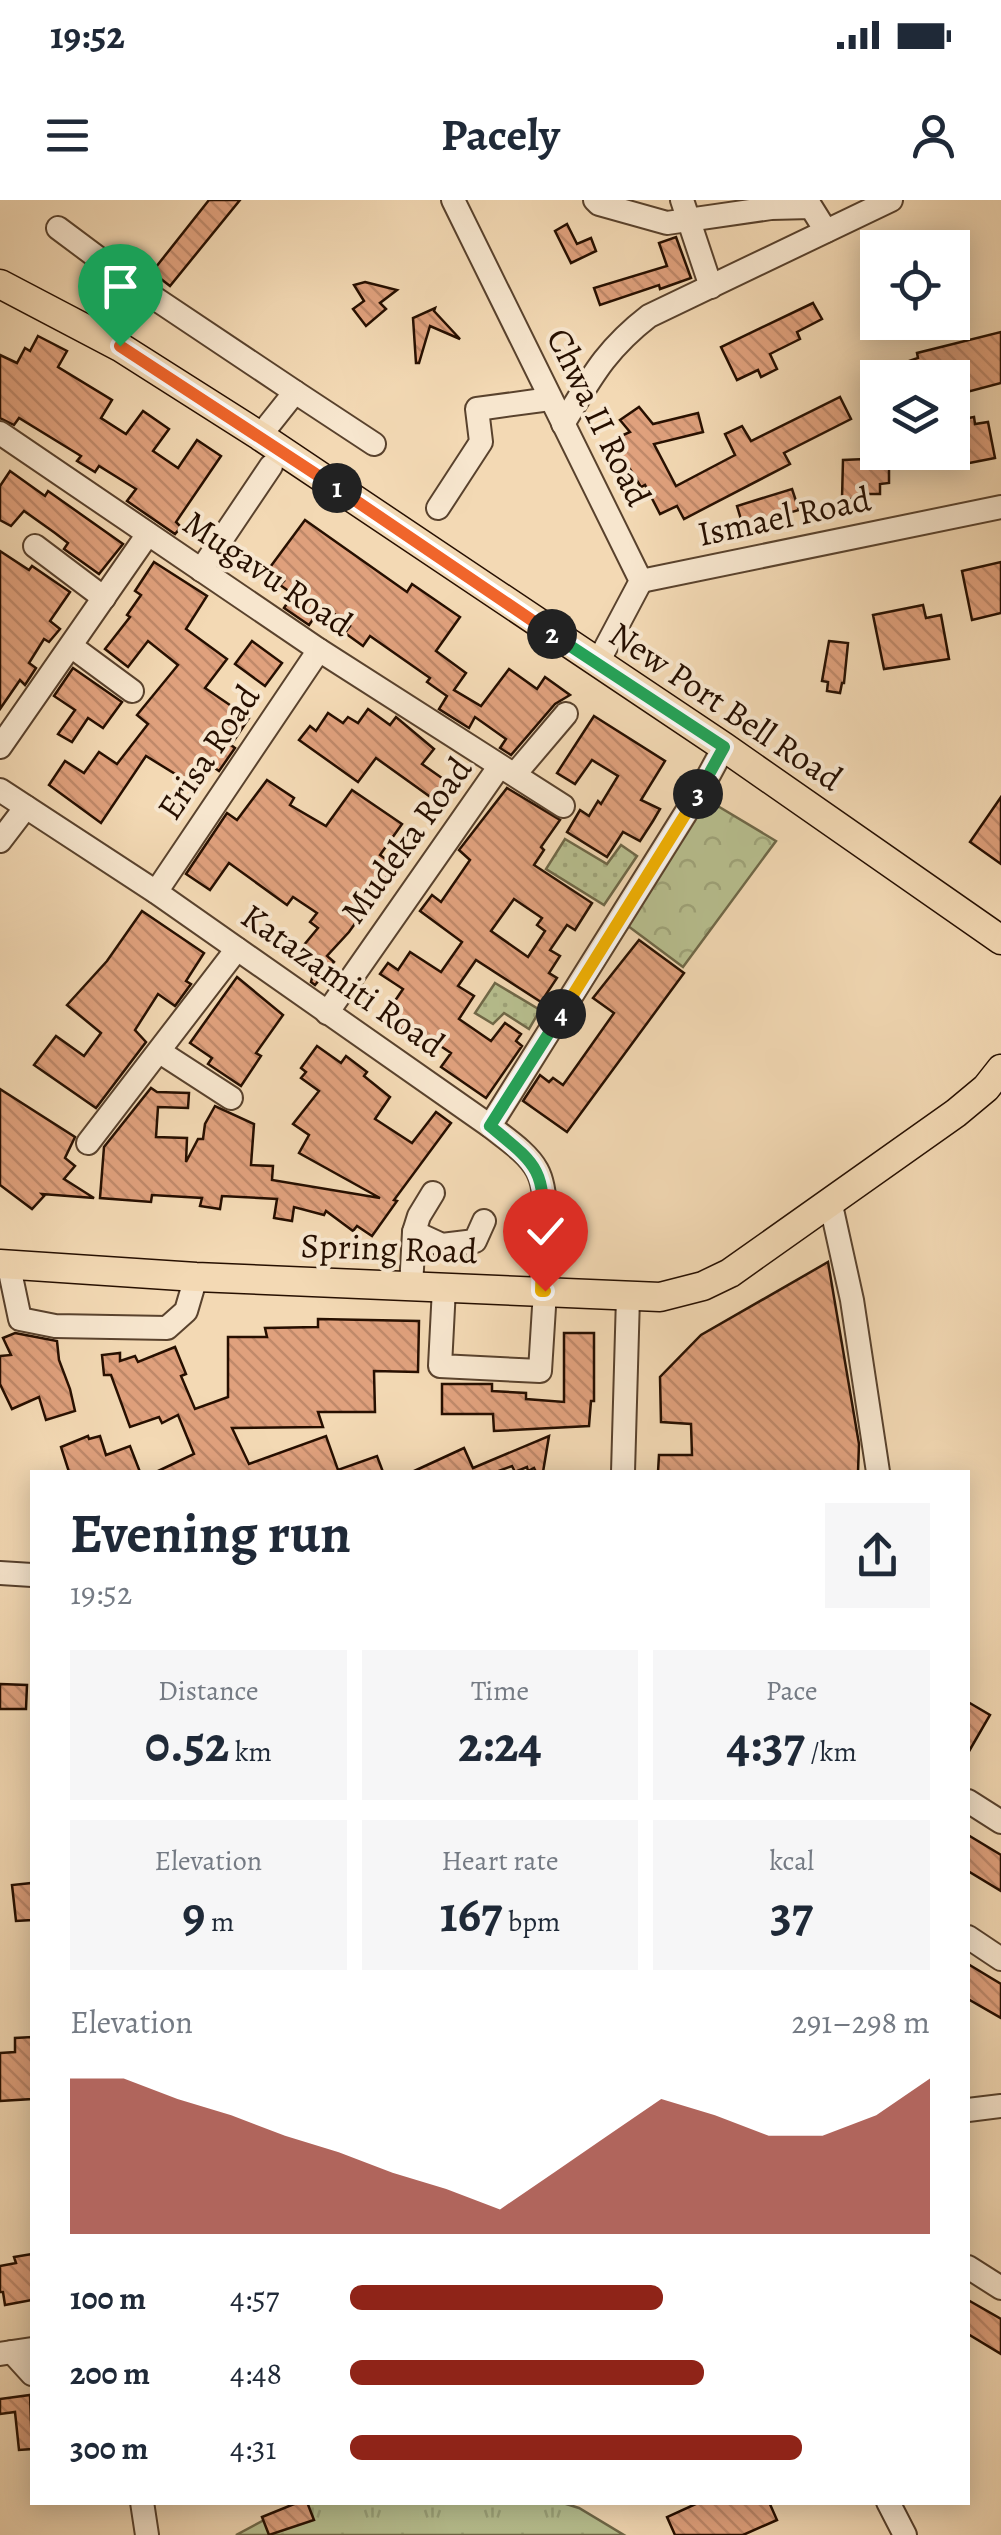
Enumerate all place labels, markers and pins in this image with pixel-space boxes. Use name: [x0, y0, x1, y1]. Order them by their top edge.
pin: [78, 244, 163, 347]
pin: 1: [312, 463, 362, 513]
pin: 2: [527, 609, 577, 659]
pin: 3: [673, 769, 723, 819]
pin: 4: [536, 989, 586, 1039]
pin: [503, 1189, 588, 1292]

